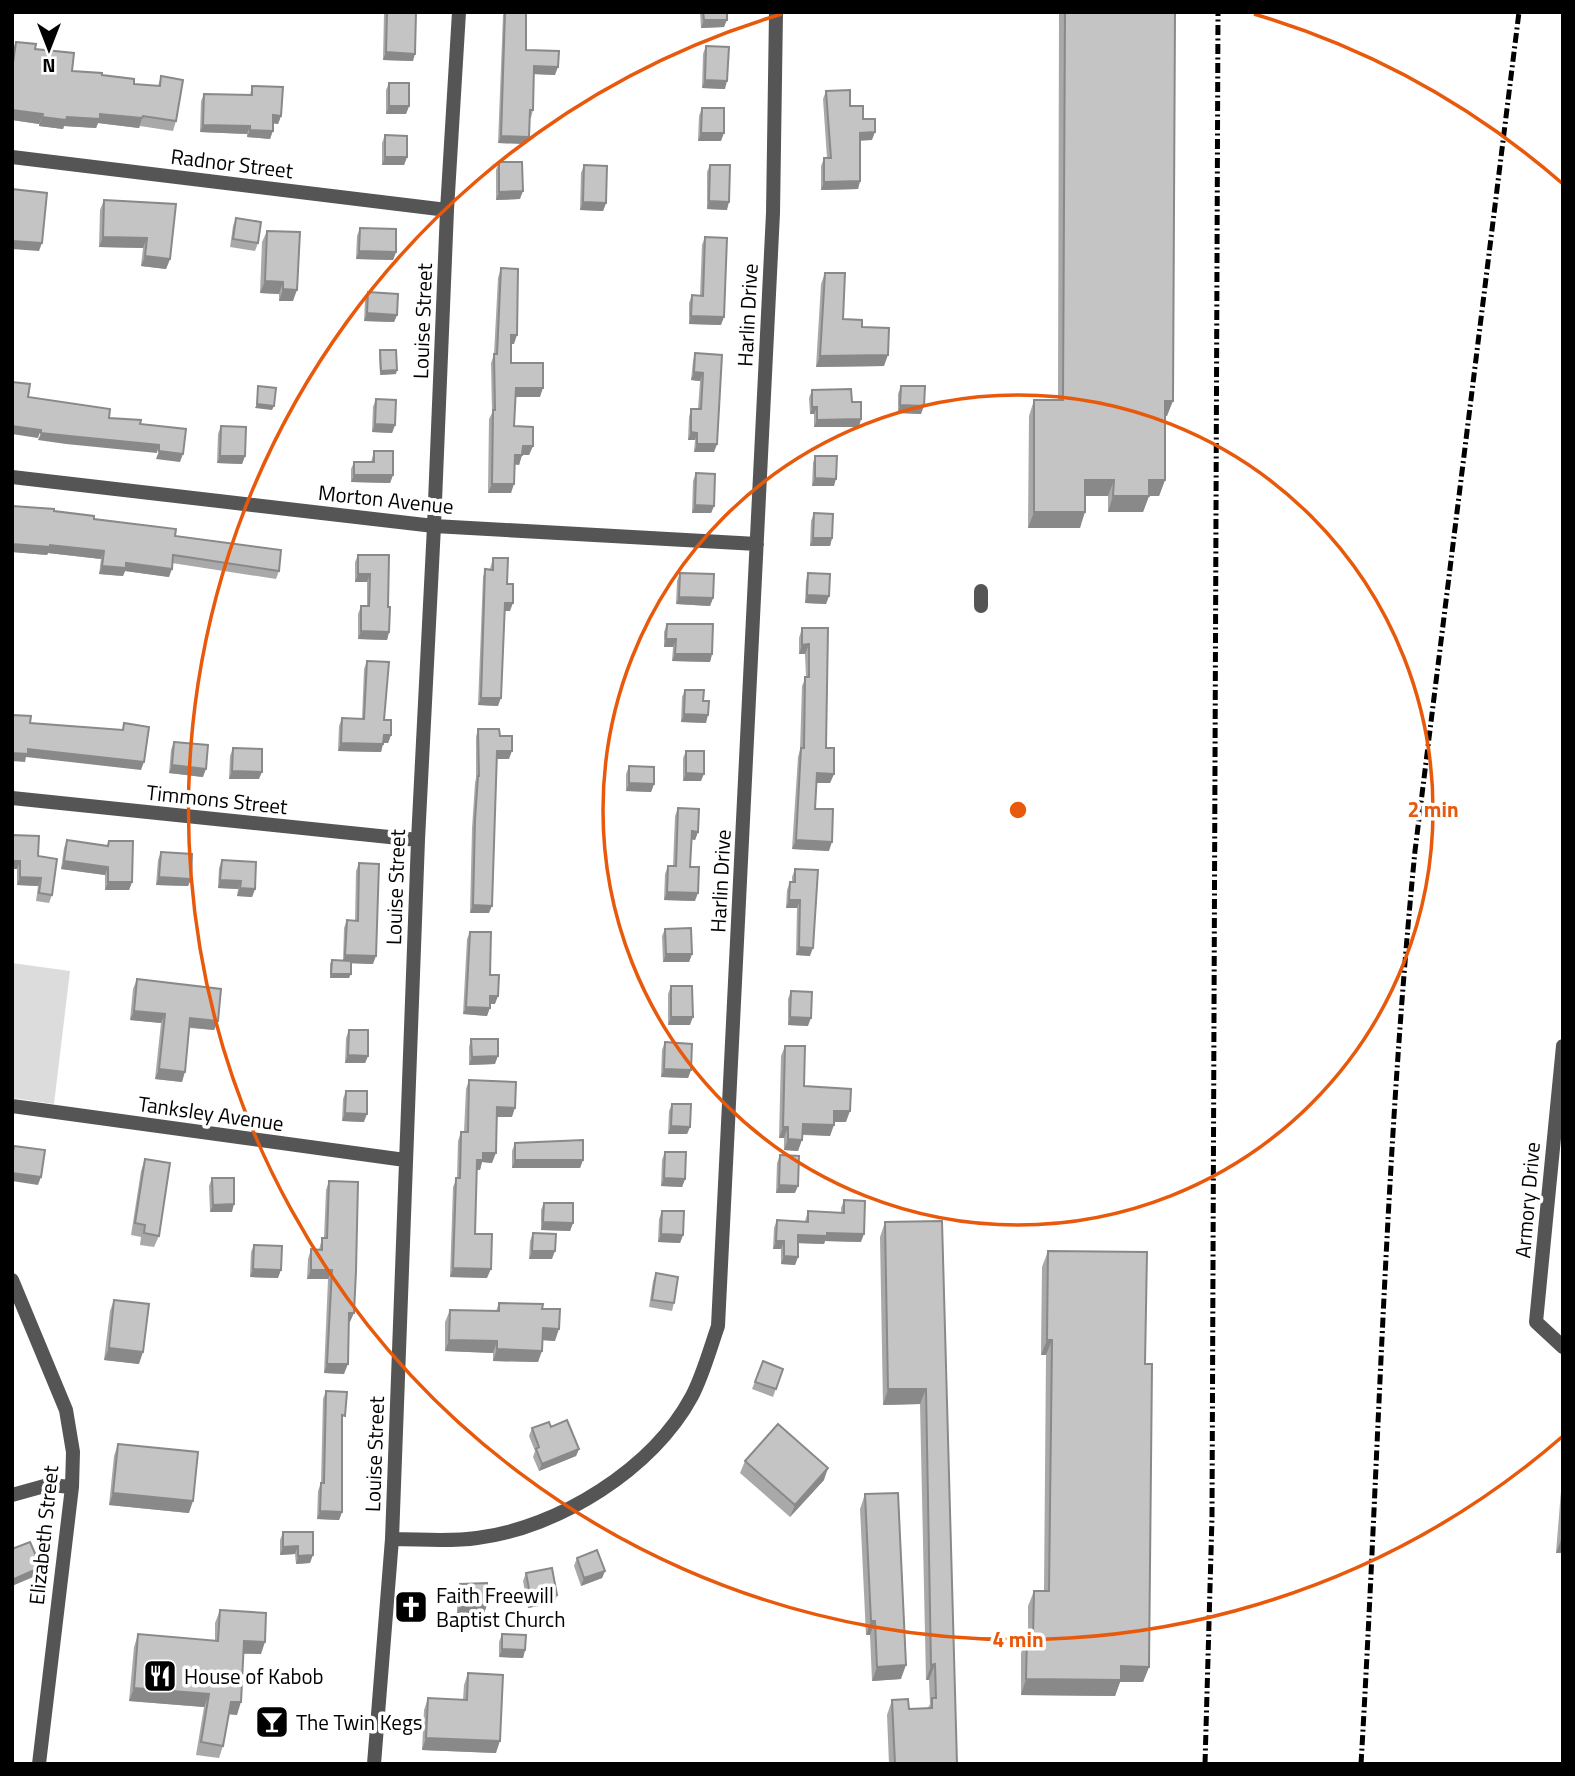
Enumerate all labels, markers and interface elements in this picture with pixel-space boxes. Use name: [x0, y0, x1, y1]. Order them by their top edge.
north arrow: [14, 14, 84, 84]
text: N: [42, 52, 56, 81]
street label: Radnor Street: [169, 140, 296, 186]
street label: Louise Street: [404, 262, 440, 379]
street label: Harlin Drive: [728, 263, 766, 367]
street label: Morton Avenue: [317, 476, 455, 522]
street label: Timmons Street: [145, 776, 290, 822]
text: 2 min: [1407, 793, 1459, 825]
centre of rings: [1006, 798, 1030, 822]
street label: Louise Street: [377, 828, 413, 945]
street label: Harlin Drive: [701, 829, 739, 933]
street label: Tanksley Avenue: [136, 1087, 286, 1139]
street label: Armory Drive: [1506, 1141, 1548, 1259]
street label: Louise Street: [356, 1395, 392, 1512]
street label: Elizabeth Street: [20, 1463, 66, 1606]
place label: Faith Freewill Baptist Church: [436, 1579, 566, 1635]
church icon: Faith Freewill Baptist Church: [392, 1588, 430, 1626]
text: 4 min: [992, 1623, 1044, 1655]
restaurant icon: House of Kabob: [141, 1657, 179, 1695]
place label: House of Kabob: [184, 1660, 324, 1692]
bar icon: The Twin Kegs: [253, 1703, 291, 1741]
place label: The Twin Kegs: [296, 1706, 422, 1738]

